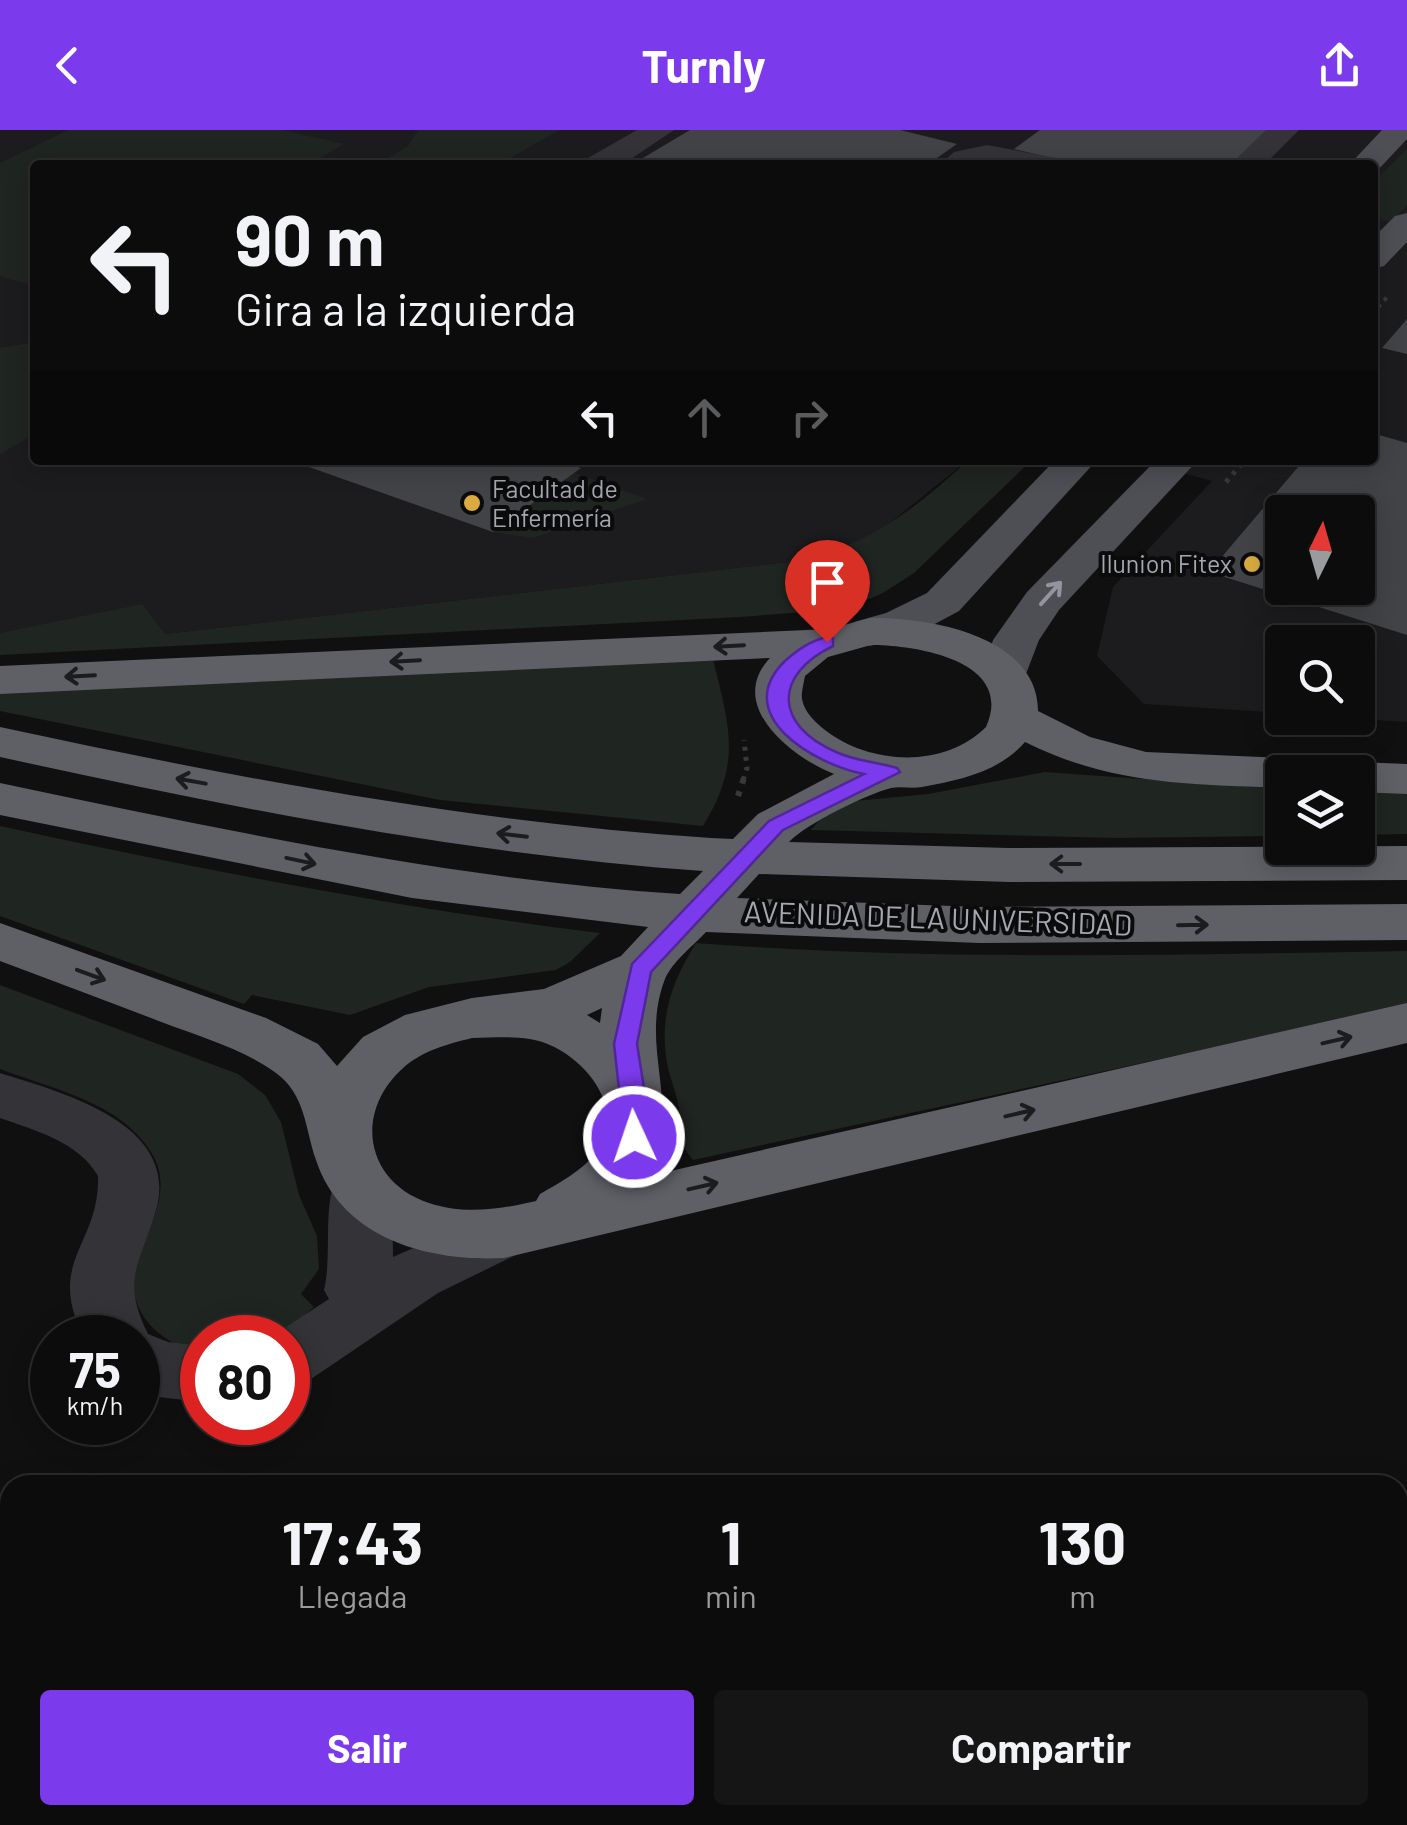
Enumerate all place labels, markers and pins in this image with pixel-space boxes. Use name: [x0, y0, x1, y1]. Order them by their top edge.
place label: Facultad de Enfermería: [492, 473, 618, 532]
marker: Facultad de Enfermería: [461, 492, 483, 514]
pin: [785, 540, 870, 643]
place label: Ilunion Fitex: [1100, 548, 1232, 578]
marker: Ilunion Fitex: [1241, 553, 1263, 575]

